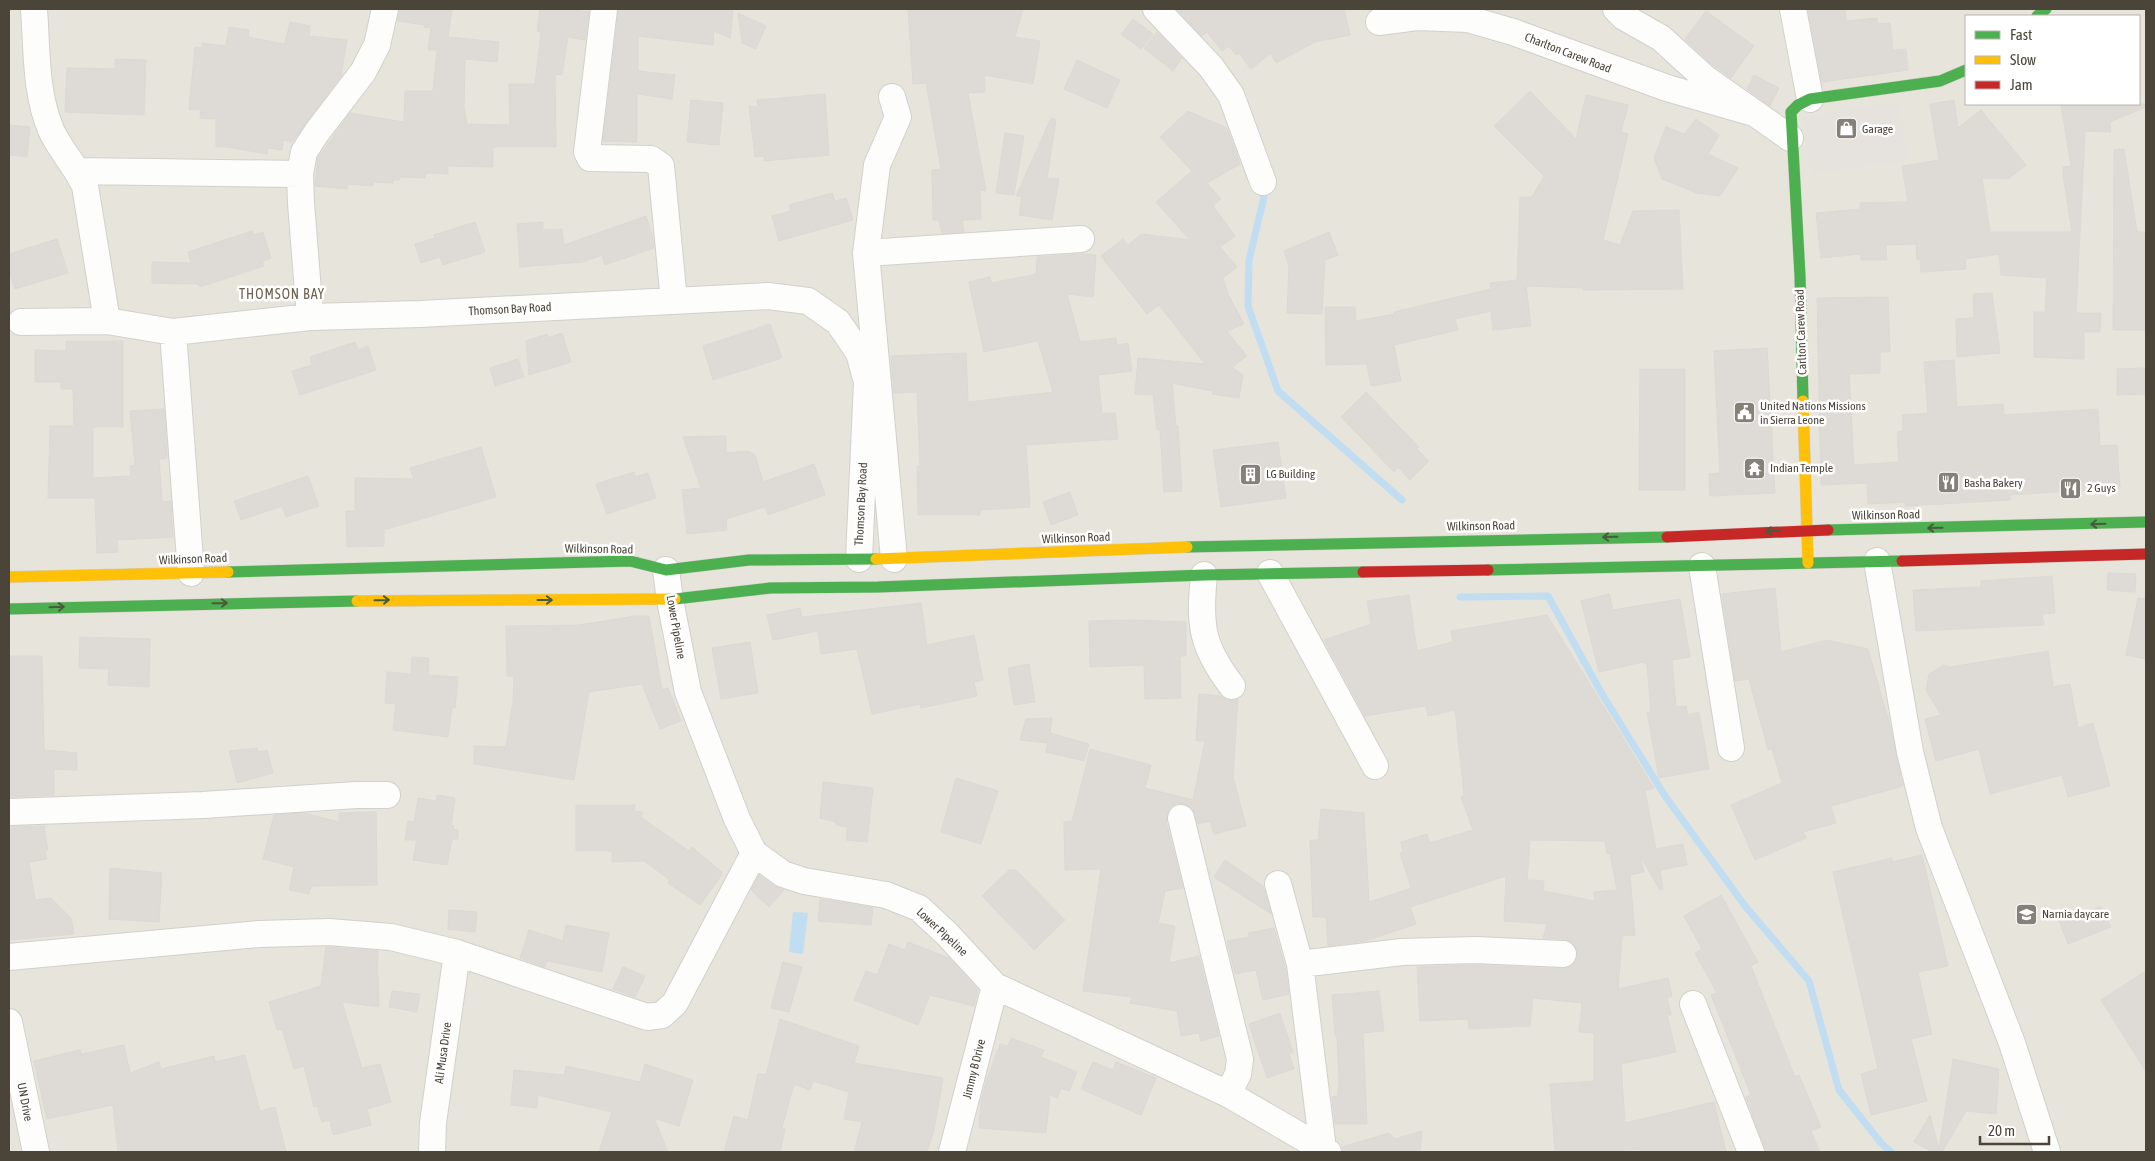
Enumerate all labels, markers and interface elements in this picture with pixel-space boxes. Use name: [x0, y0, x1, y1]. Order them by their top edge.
legend: [1965, 15, 2140, 105]
text: Fast: [2010, 26, 2032, 43]
street label: Charlton Carew Road: [1523, 30, 1613, 76]
text: Slow: [2010, 51, 2036, 68]
text: Jam: [2010, 76, 2033, 93]
shop icon: Garage: [1834, 117, 1858, 141]
place label: Garage: [1862, 122, 1893, 136]
district label: THOMSON BAY: [239, 286, 325, 302]
street label: Carlton Carew Road: [1793, 289, 1809, 375]
street label: Thomson Bay Road: [468, 300, 552, 318]
place label: United Nations Missions in Sierra Leone: [1760, 399, 1866, 427]
public building icon: United Nations Missions in Sierra Leone: [1732, 401, 1756, 425]
temple icon: Indian Temple: [1742, 456, 1766, 480]
place label: Indian Temple: [1770, 461, 1833, 475]
street label: Thomson Bay Road: [852, 462, 870, 546]
building icon: LG Building: [1238, 462, 1262, 486]
place label: LG Building: [1266, 467, 1316, 481]
restaurant icon: Basha Bakery: [1936, 471, 1960, 495]
place label: Basha Bakery: [1964, 476, 2023, 490]
restaurant icon: 2 Guys: [2059, 476, 2083, 500]
place label: 2 Guys: [2087, 481, 2116, 495]
street label: Wilkinson Road: [1852, 507, 1920, 523]
street label: Wilkinson Road: [1447, 518, 1515, 534]
one-way arrow: [2090, 520, 2106, 529]
one-way arrow: [1927, 523, 1944, 533]
one-way arrow: [1765, 527, 1781, 536]
street label: Wilkinson Road: [1042, 530, 1110, 546]
one-way arrow: [1603, 533, 1619, 542]
street label: Wilkinson Road: [565, 541, 633, 557]
street label: Wilkinson Road: [159, 551, 227, 567]
street label: Lower Pipeline: [663, 594, 689, 660]
one-way arrow: [374, 595, 390, 605]
one-way arrow: [536, 595, 553, 605]
one-way arrow: [212, 599, 228, 608]
one-way arrow: [49, 602, 65, 612]
school or university icon: Narnia daycare: [2014, 902, 2038, 926]
street label: Lower Pipeline: [914, 905, 970, 959]
place label: Narnia daycare: [2042, 907, 2109, 921]
street label: Ali Musa Drive: [432, 1021, 454, 1085]
street label: Jimmy B Drive: [960, 1038, 988, 1100]
street label: UN Drive: [14, 1081, 36, 1123]
scale bar: [1980, 1114, 2049, 1146]
text: 20 m: [1988, 1122, 2015, 1139]

